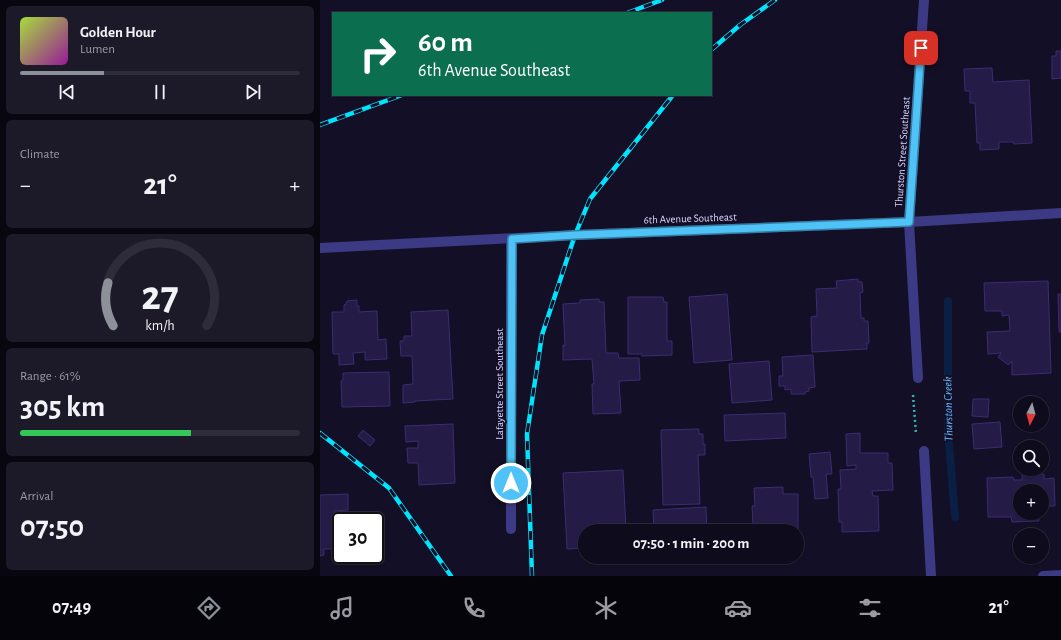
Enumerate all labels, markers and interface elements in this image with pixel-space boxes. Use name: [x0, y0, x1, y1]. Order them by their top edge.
text: Golden Hour: [80, 25, 156, 40]
icon: right: [352, 28, 404, 80]
text: 60 m: [418, 29, 473, 57]
pin: [904, 31, 938, 65]
icon: arrive: [910, 37, 932, 59]
text: Lumen: [80, 43, 115, 56]
text: 6th Avenue Southeast: [418, 62, 570, 80]
icon: previous: [56, 81, 78, 103]
icon: pause: [149, 81, 171, 103]
icon: next: [242, 81, 264, 103]
street label: Thurston Street Southeast: [893, 96, 912, 208]
text: Climate: [20, 148, 59, 161]
text: 21°: [143, 170, 177, 200]
text: −: [20, 174, 31, 196]
text: +: [289, 174, 300, 196]
street label: 6th Avenue Southeast: [643, 211, 737, 226]
text: 27: [141, 276, 179, 317]
text: km/h: [145, 319, 175, 333]
street label: Lafayette Street Southeast: [494, 328, 505, 440]
text: Range · 61%: [20, 370, 80, 383]
water label: Thurston Creek: [941, 376, 955, 442]
text: 305 km: [20, 392, 105, 422]
north arrow: [1013, 396, 1049, 432]
map controls: [1013, 396, 1049, 564]
button: search: [1013, 440, 1049, 476]
position arrow: [490, 462, 532, 504]
button: +: [1013, 484, 1049, 520]
text: Arrival: [20, 490, 53, 503]
text: 07:50: [20, 512, 84, 542]
speed limit sign: 30: [332, 512, 384, 564]
button: −: [1013, 528, 1049, 564]
text: 07:50 · 1 min · 200 m: [633, 536, 749, 551]
icon: directions: [195, 594, 223, 622]
icon: music: [328, 594, 356, 622]
icon: phone: [460, 594, 488, 622]
icon: climate: [592, 594, 620, 622]
icon: car: [724, 594, 752, 622]
icon: filters: [856, 594, 884, 622]
text: 07:49: [52, 599, 91, 617]
text: 21°: [989, 599, 1009, 617]

